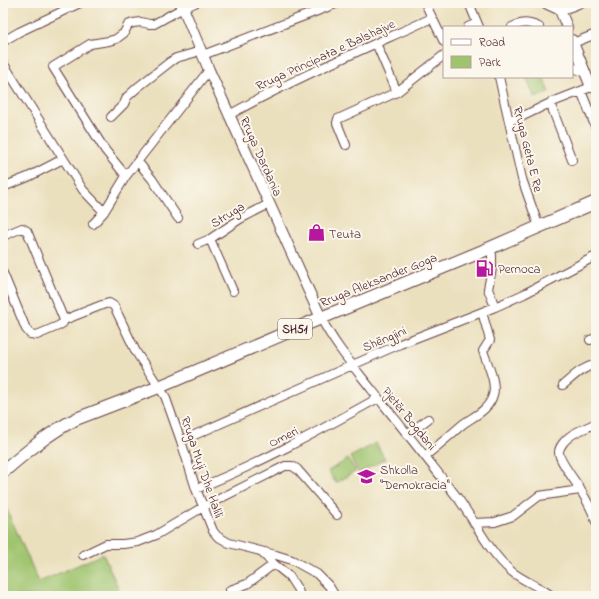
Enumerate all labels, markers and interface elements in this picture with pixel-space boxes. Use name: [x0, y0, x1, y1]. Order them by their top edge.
street label: Rruga Principata e Balshajve: [253, 15, 399, 97]
legend: [443, 26, 573, 78]
text: Road: [479, 34, 505, 52]
text: Park: [479, 54, 501, 72]
street label: Rruga Geta E Re: [507, 105, 547, 195]
street label: Rruga Dardania: [234, 114, 287, 200]
street label: Struga: [207, 197, 249, 234]
shop icon: Teuta: [306, 223, 326, 243]
place label: Teuta: [329, 225, 361, 244]
street label: Rruga Aleksander Goga: [317, 248, 440, 313]
fuel station icon: Pernoca: [475, 258, 495, 278]
place label: Pernoca: [498, 260, 541, 279]
road number: SH51: [278, 319, 312, 339]
street label: Shëngjini: [360, 322, 410, 358]
street label: Pjetër Bogdani: [376, 383, 440, 456]
street label: Rruga Muji Dhe Halili: [174, 414, 228, 521]
street label: Omeri: [266, 422, 302, 453]
place label: Shkolla "Demokracia": [380, 461, 450, 495]
school or university icon: Shkolla "Demokracia": [357, 466, 377, 486]

